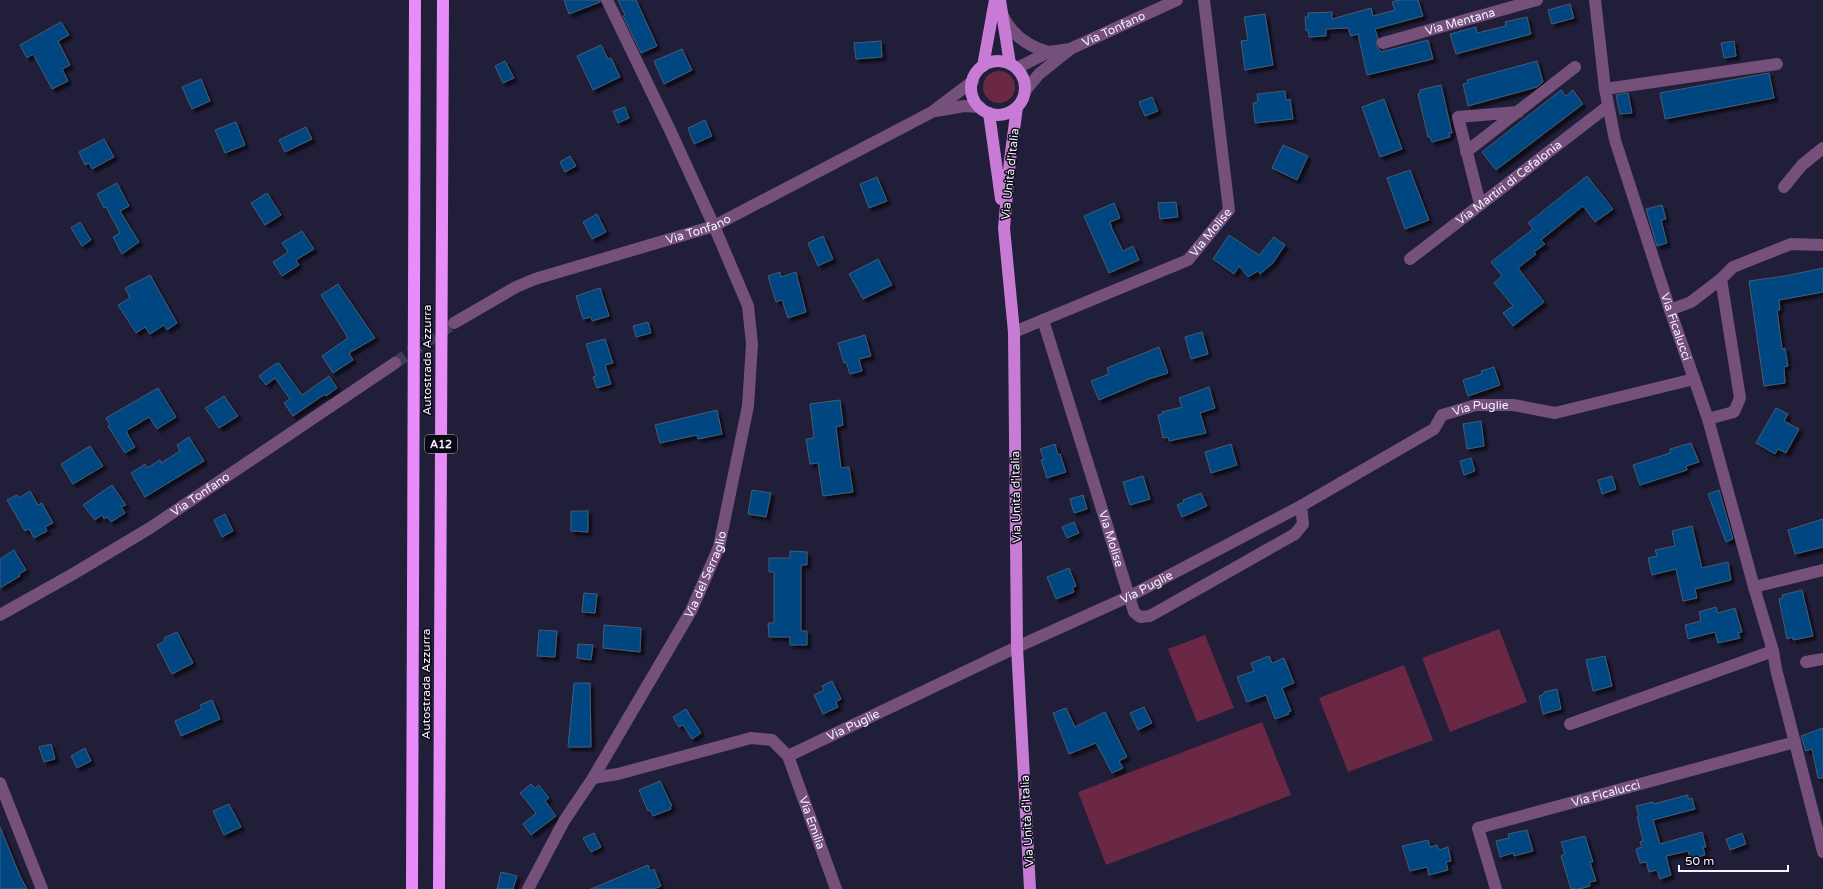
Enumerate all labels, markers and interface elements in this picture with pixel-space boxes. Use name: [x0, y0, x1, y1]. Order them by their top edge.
street label: Via Mentana: [1424, 5, 1497, 38]
street label: Via Tonfano: [1080, 9, 1147, 50]
street label: Via Unità d'Italia: [998, 127, 1022, 221]
street label: Via Martiri di Cefalonia: [1453, 137, 1564, 228]
street label: Via Molise: [1187, 205, 1235, 259]
street label: Via Tonfano: [664, 211, 733, 247]
street label: Via Ficalucci: [1658, 291, 1694, 362]
street label: Autostrada Azzurra: [420, 304, 434, 416]
street label: Via Puglie: [1451, 398, 1509, 419]
road number: A12: [425, 435, 457, 453]
street label: Via Unità d'Italia: [1008, 451, 1024, 543]
street label: Via Tonfano: [168, 469, 232, 519]
street label: Via Molise: [1096, 509, 1127, 569]
street label: Via del Serraglio: [682, 530, 729, 620]
street label: Via Puglie: [1118, 568, 1175, 606]
street label: Autostrada Azzurra: [419, 628, 433, 740]
street label: Via Puglie: [825, 706, 882, 744]
street label: Via Unità d'Italia: [1018, 775, 1036, 867]
street label: Via Ficalucci: [1570, 777, 1642, 809]
street label: Via Emilia: [796, 794, 828, 851]
scale bar: [1679, 847, 1788, 873]
text: 50 m: [1685, 854, 1714, 868]

